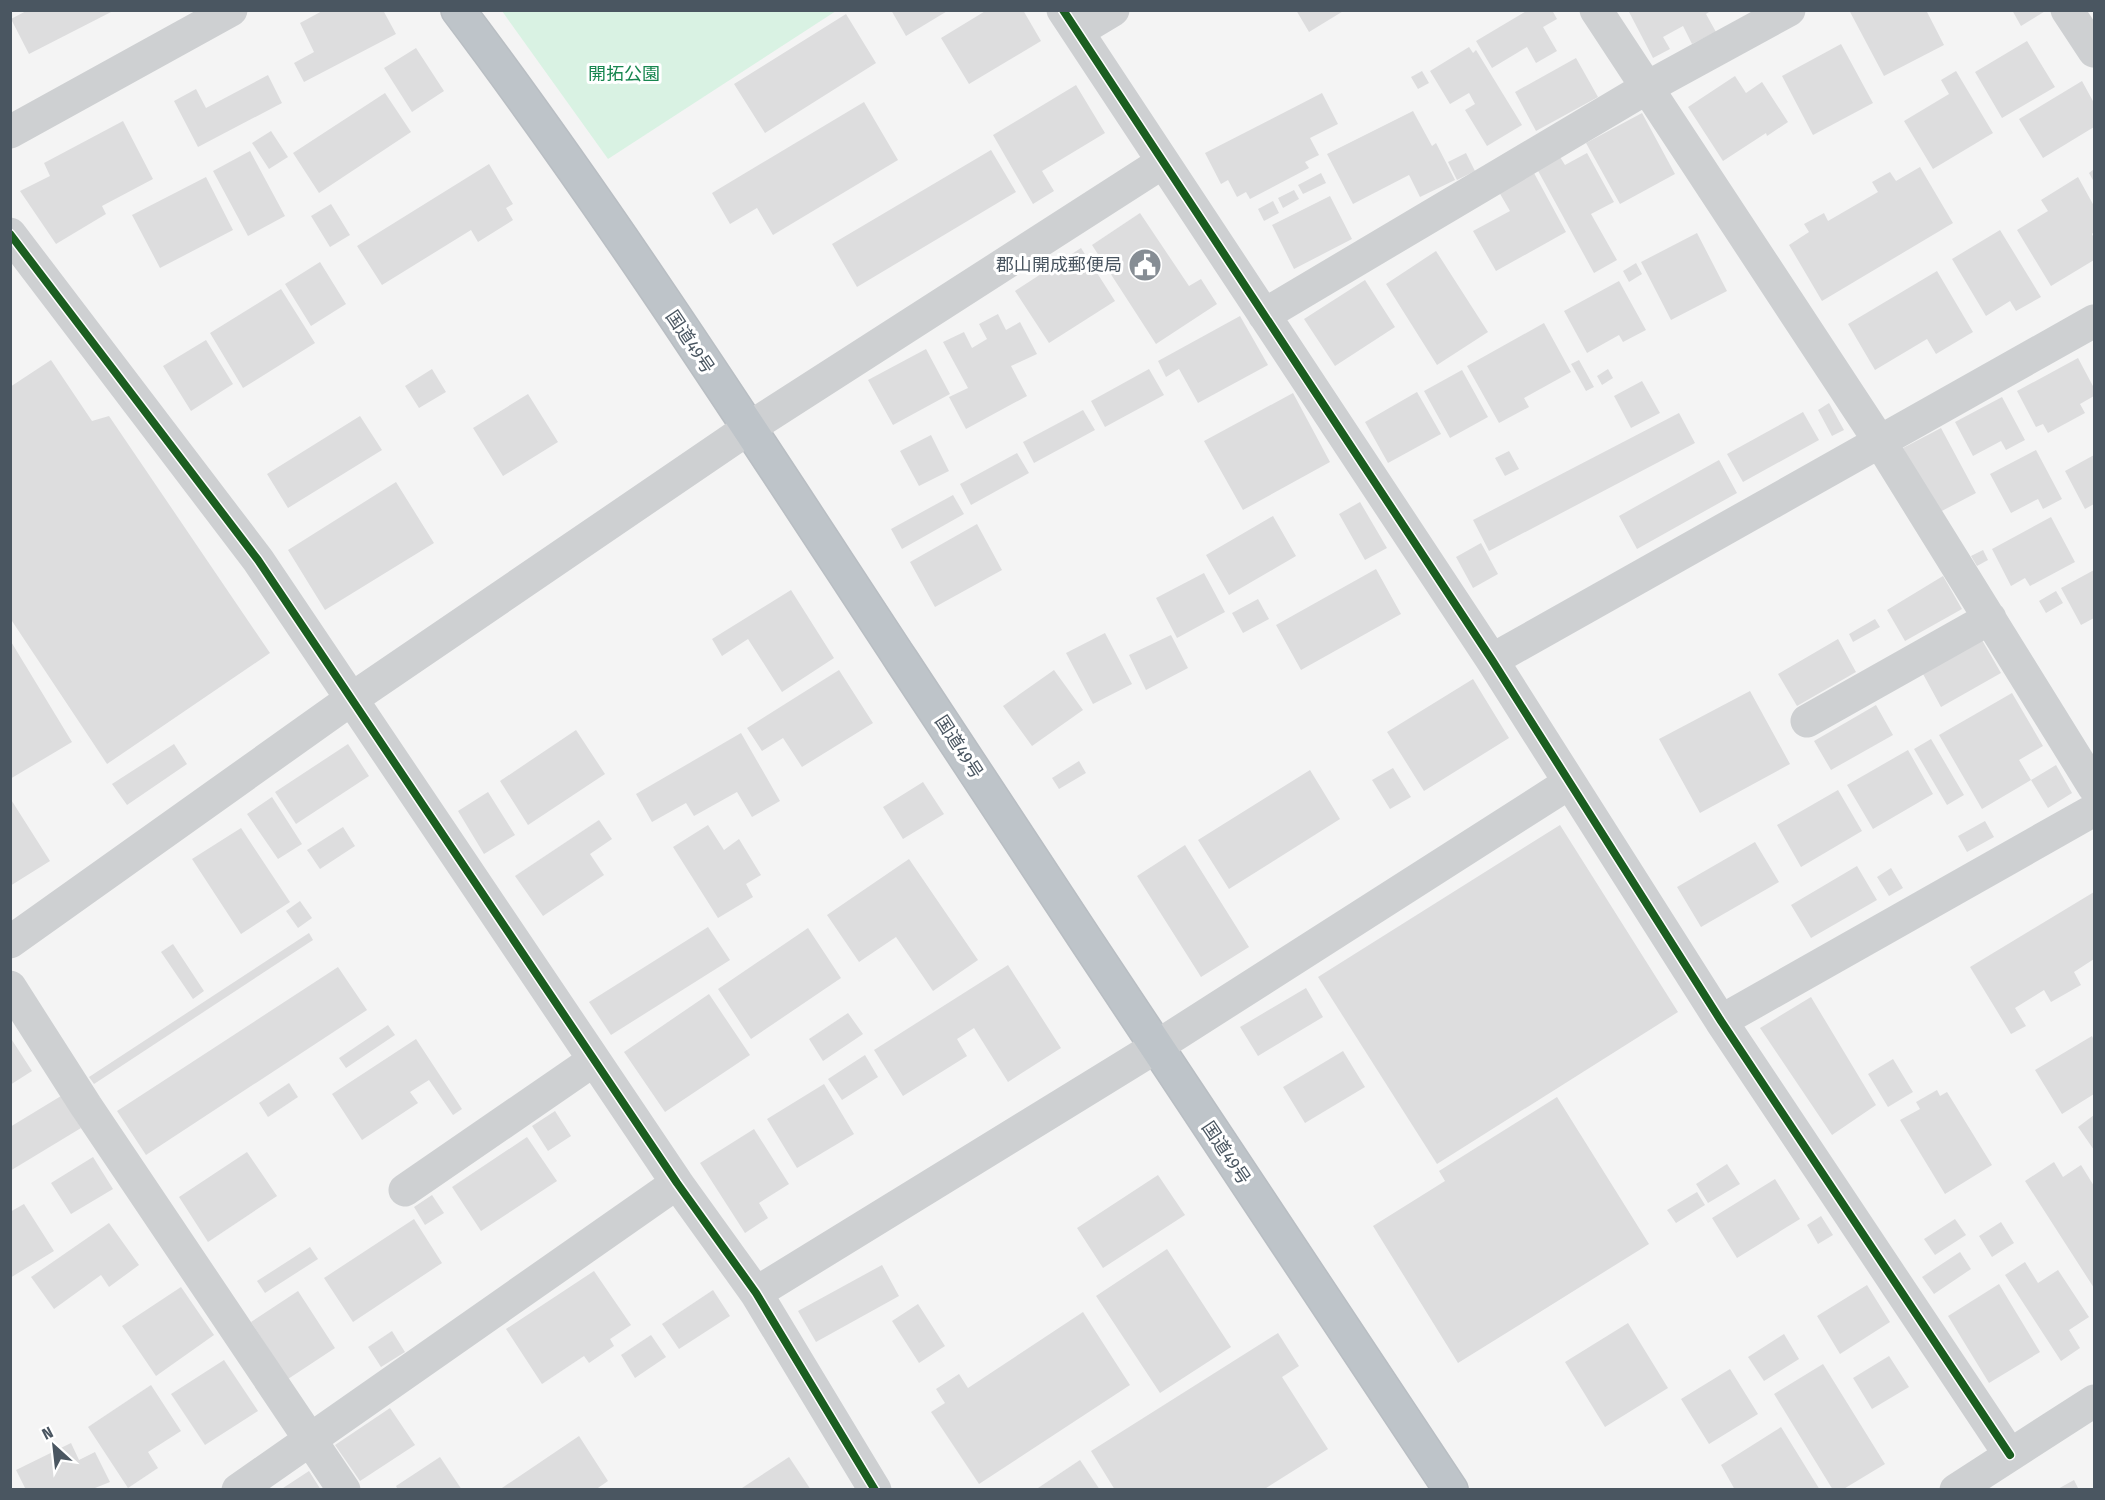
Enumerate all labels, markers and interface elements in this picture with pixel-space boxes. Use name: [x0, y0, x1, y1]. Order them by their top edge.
park label: 開拓公園: [588, 63, 660, 85]
public building icon: 郡山開成郵便局: [1127, 247, 1163, 283]
place label: 郡山開成郵便局: [996, 254, 1122, 276]
street label: 国道49号: [661, 306, 719, 378]
street label: 国道49号: [930, 711, 988, 783]
street label: 国道49号: [1197, 1117, 1255, 1189]
north arrow: [24, 1416, 84, 1476]
text: N: [39, 1422, 56, 1444]

